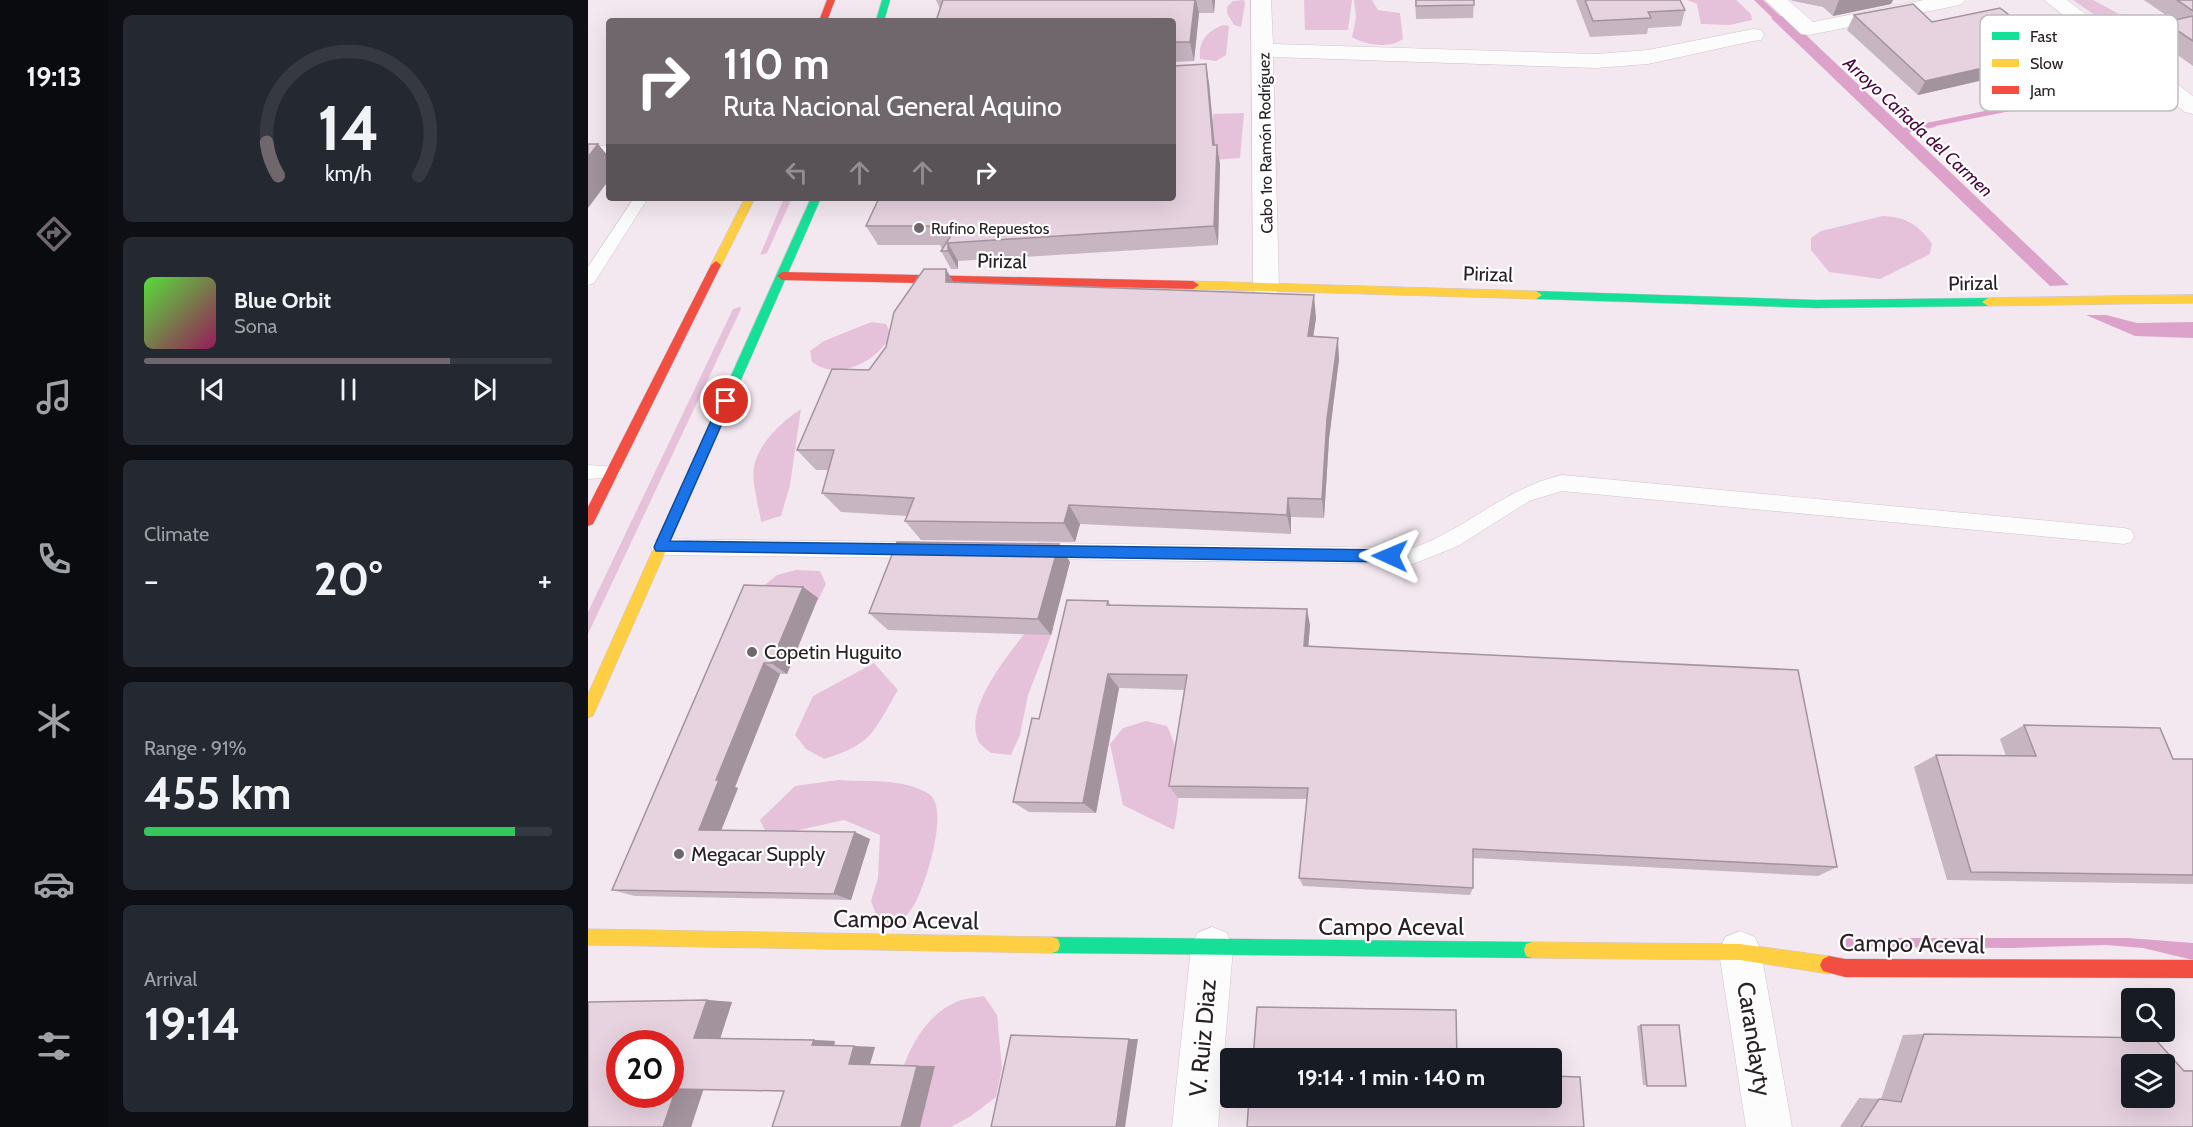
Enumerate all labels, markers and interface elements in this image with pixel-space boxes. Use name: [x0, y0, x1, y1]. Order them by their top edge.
legend: [1980, 15, 2178, 111]
text: Fast: [2030, 27, 2058, 46]
text: 110 m: [723, 38, 830, 90]
icon: right: [624, 42, 702, 120]
street label: Cabo 1ro Ramón Rodríguez: [1254, 52, 1277, 234]
water label: Arroyo Cañada del Carmen: [1838, 52, 1997, 202]
text: Slow: [2030, 54, 2064, 73]
text: 19:13: [26, 60, 82, 93]
text: Jam: [2029, 81, 2056, 100]
text: 14: [317, 90, 379, 166]
text: Ruta Nacional General Aquino: [723, 90, 1062, 123]
icon: left: [780, 156, 813, 189]
icon: ahead: [843, 156, 876, 189]
icon: ahead: [906, 156, 939, 189]
icon: right: [969, 156, 1002, 189]
text: km/h: [325, 160, 371, 186]
icon: directions: [33, 213, 75, 255]
place label: Rufino Repuestos: [931, 219, 1050, 238]
marker: Rufino Repuestos: [912, 221, 926, 235]
street label: Pirizal: [977, 249, 1027, 273]
street label: Pirizal: [1463, 261, 1514, 287]
street label: Pirizal: [1948, 271, 1998, 295]
text: Blue Orbit: [234, 287, 331, 314]
text: Sona: [234, 314, 277, 338]
icon: previous: [196, 373, 229, 406]
icon: pause: [332, 373, 365, 406]
icon: next: [468, 373, 501, 406]
pin: [700, 375, 751, 426]
icon: music: [33, 376, 75, 418]
icon: arrive: [709, 384, 742, 417]
text: Climate: [144, 522, 209, 546]
position arrow: [1358, 524, 1422, 588]
icon: phone: [33, 538, 75, 580]
text: 20°: [314, 552, 382, 606]
text: −: [144, 560, 159, 600]
text: +: [537, 560, 552, 600]
place label: Copetin Huguito: [764, 640, 902, 664]
marker: Copetin Huguito: [745, 645, 759, 659]
icon: climate: [33, 700, 75, 742]
text: Range · 91%: [144, 736, 247, 760]
text: 455 km: [144, 766, 291, 820]
place label: Megacar Supply: [691, 842, 825, 866]
marker: Megacar Supply: [672, 847, 686, 861]
icon: car: [33, 863, 75, 905]
street label: Campo Aceval: [833, 904, 979, 935]
street label: Campo Aceval: [1318, 912, 1464, 941]
street label: Campo Aceval: [1839, 928, 1985, 959]
text: Arrival: [144, 967, 197, 991]
street label: V. Ruiz Diaz: [1183, 978, 1222, 1098]
street label: Carandayty: [1731, 980, 1778, 1098]
map controls: [2121, 988, 2175, 1108]
button: search: [2121, 988, 2175, 1042]
text: 19:14: [144, 997, 240, 1051]
icon: filters: [33, 1025, 75, 1067]
speed limit sign: 20: [606, 1030, 684, 1108]
button: layers: [2121, 1054, 2175, 1108]
text: 19:14 · 1 min · 140 m: [1297, 1064, 1485, 1091]

